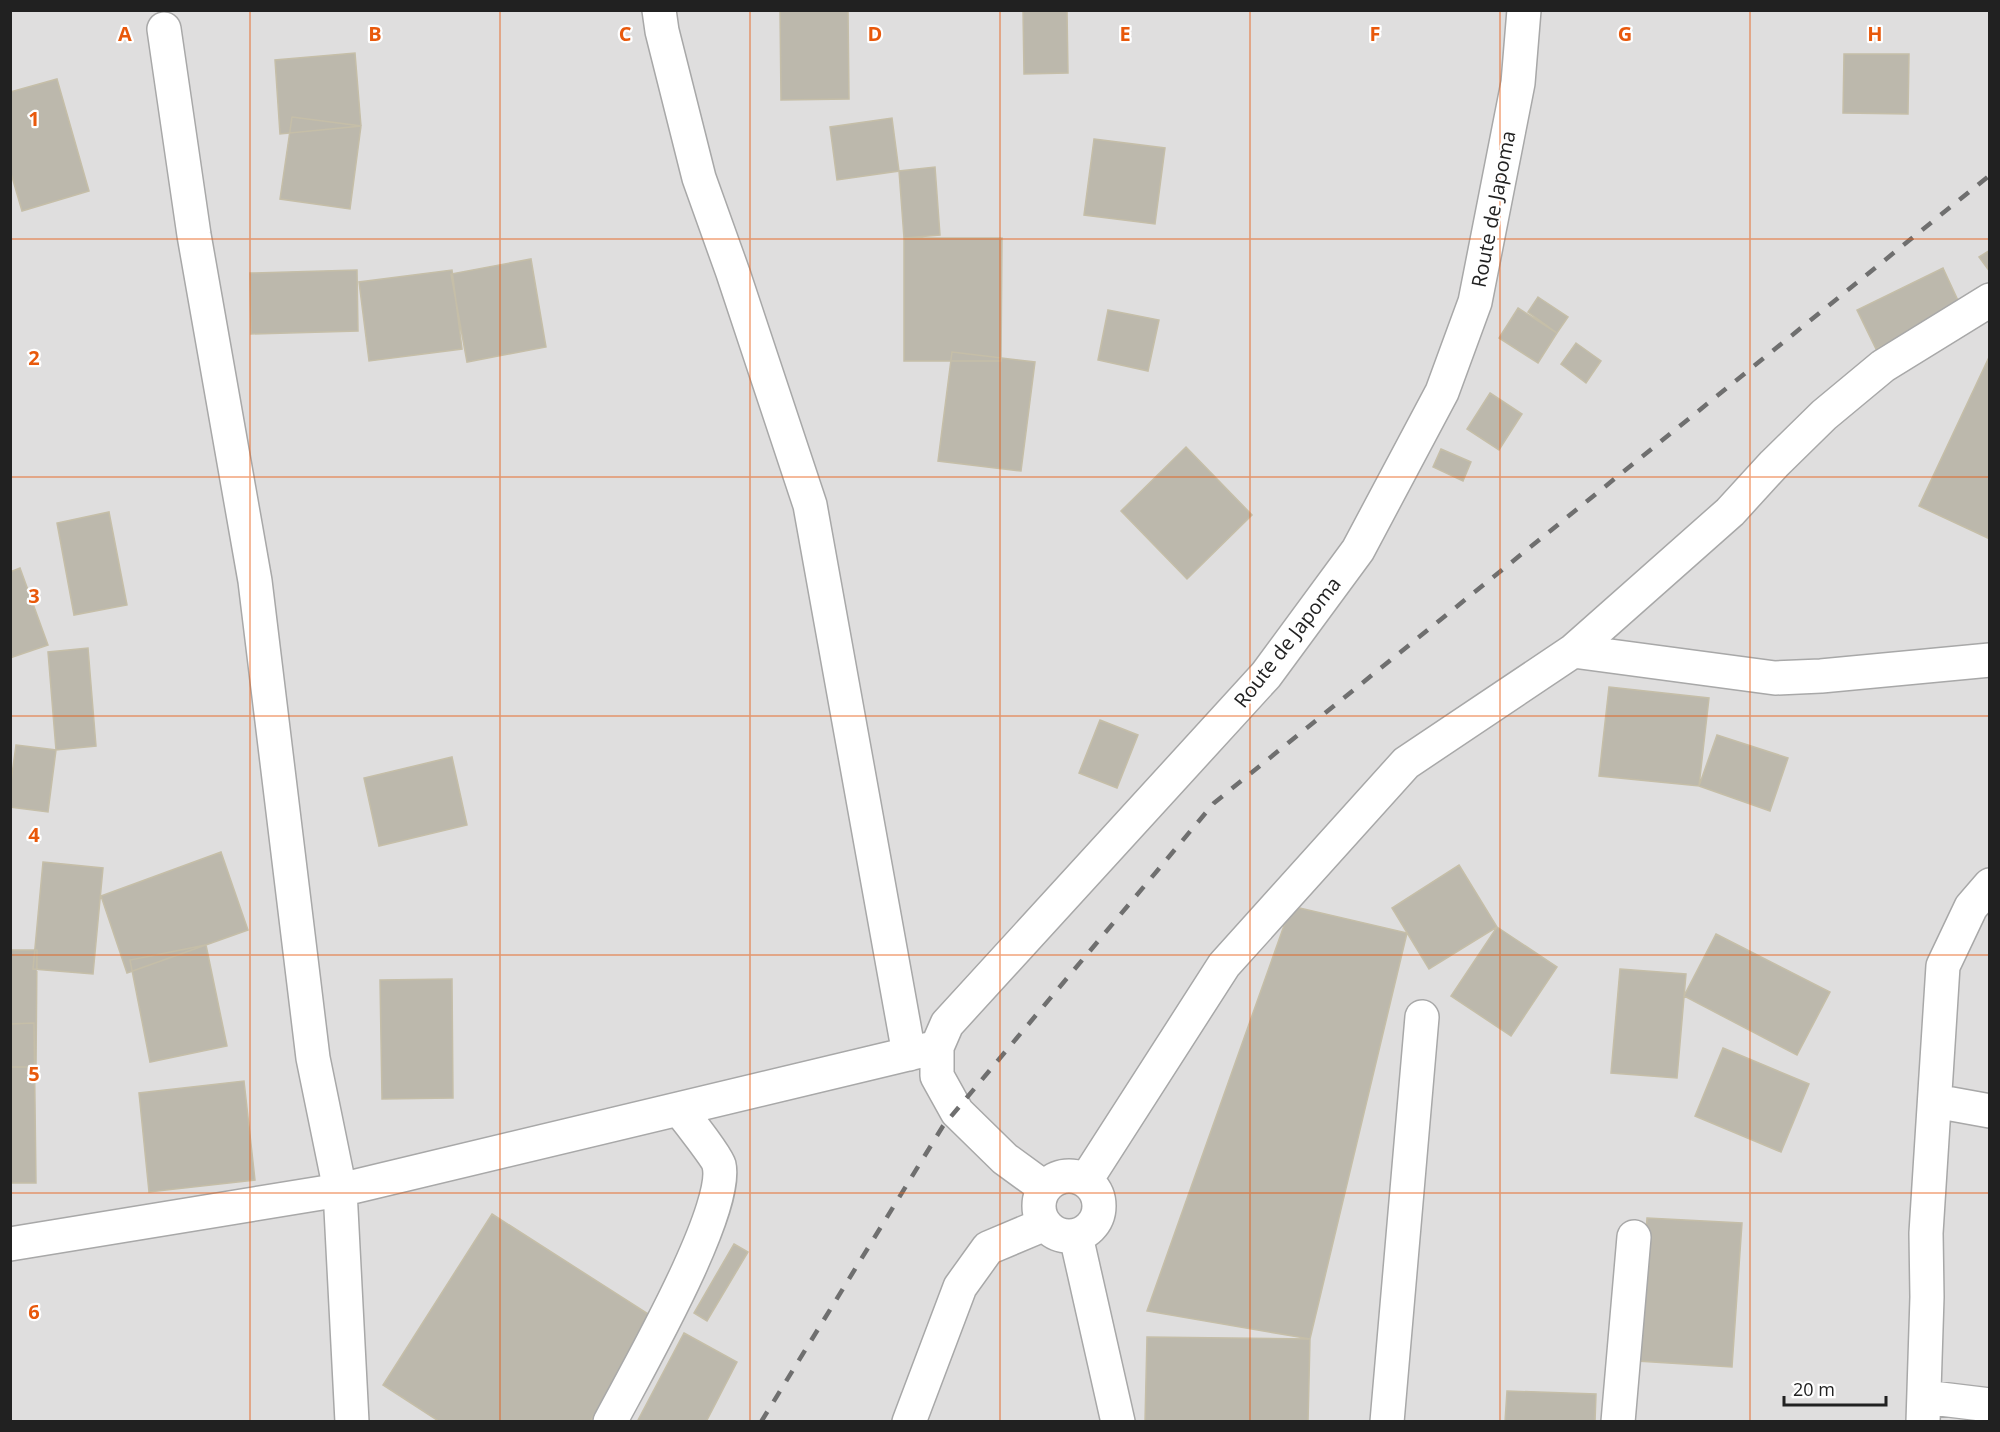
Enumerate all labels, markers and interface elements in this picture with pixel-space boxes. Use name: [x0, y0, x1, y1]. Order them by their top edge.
text: A: [118, 20, 132, 47]
text: B: [368, 20, 382, 47]
text: C: [619, 20, 632, 47]
text: D: [868, 20, 882, 47]
text: E: [1119, 20, 1131, 47]
text: F: [1370, 20, 1380, 47]
text: G: [1618, 20, 1632, 47]
text: H: [1867, 20, 1883, 47]
text: 1: [28, 105, 40, 132]
street label: Route de Japoma: [1465, 128, 1521, 290]
text: 2: [28, 344, 40, 371]
street label: Route de Japoma: [1227, 571, 1347, 713]
text: 3: [28, 582, 40, 609]
text: 4: [28, 821, 40, 848]
text: 5: [28, 1060, 40, 1087]
text: 6: [28, 1298, 40, 1325]
scale bar: [1784, 1369, 1886, 1407]
text: 20 m: [1793, 1377, 1835, 1401]

